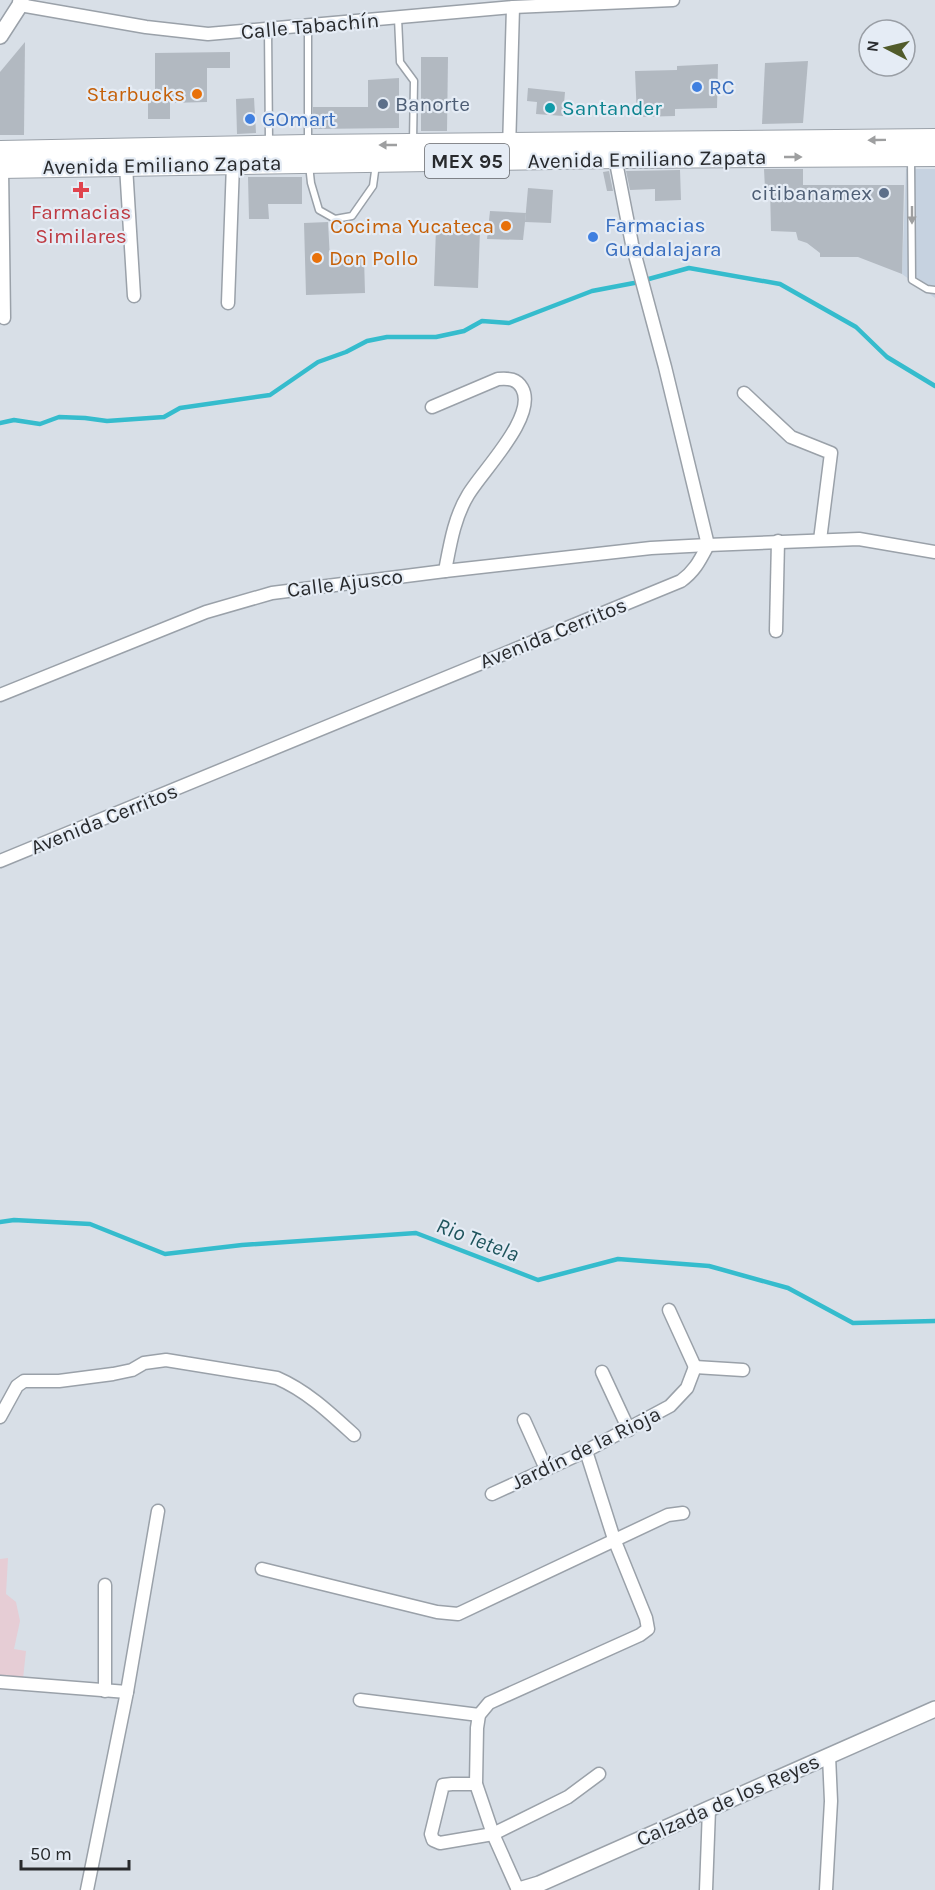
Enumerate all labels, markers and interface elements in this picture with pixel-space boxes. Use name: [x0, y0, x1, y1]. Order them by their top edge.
street label: Calle Tabachín: [240, 8, 380, 44]
north arrow: [857, 18, 917, 78]
text: N: [862, 39, 883, 53]
place label: RC: [709, 75, 735, 99]
marker: RC: [690, 80, 704, 94]
place label: Starbucks: [86, 82, 185, 106]
marker: Starbucks: [190, 87, 204, 101]
place label: Banorte: [395, 92, 470, 116]
place label: Santander: [562, 96, 662, 120]
marker: Banorte: [376, 97, 390, 111]
marker: Santander: [543, 101, 557, 115]
place label: GOmart: [262, 107, 336, 131]
marker: GOmart: [243, 112, 257, 126]
one-way arrow: [867, 135, 886, 145]
one-way arrow: [378, 140, 397, 150]
road number: MEX 95: [425, 144, 509, 178]
street label: Avenida Emiliano Zapata: [527, 145, 767, 173]
street label: Avenida Emiliano Zapata: [42, 151, 282, 179]
one-way arrow: [784, 152, 803, 162]
place label: citibanamex: [751, 181, 872, 205]
marker: Farmacias Similares: [74, 183, 88, 197]
marker: citibanamex: [877, 186, 891, 200]
place label: Farmacias Similares: [31, 200, 131, 248]
one-way arrow: [907, 205, 917, 224]
place label: Farmacias Guadalajara: [605, 213, 722, 261]
place label: Cocima Yucateca: [330, 214, 494, 238]
marker: Cocima Yucateca: [499, 219, 513, 233]
marker: Farmacias Guadalajara: [586, 230, 600, 244]
place label: Don Pollo: [329, 246, 418, 270]
marker: Don Pollo: [310, 251, 324, 265]
street label: Calle Ajusco: [286, 564, 404, 602]
street label: Avenida Cerritos: [476, 593, 630, 673]
street label: Avenida Cerritos: [27, 779, 181, 859]
water label: Rio Tetela: [433, 1212, 523, 1268]
street label: Jardín de la Rioja: [507, 1401, 665, 1495]
street label: Calzada de los Reyes: [633, 1749, 823, 1851]
scale bar: [21, 1833, 129, 1871]
text: 50 m: [30, 1843, 72, 1865]

